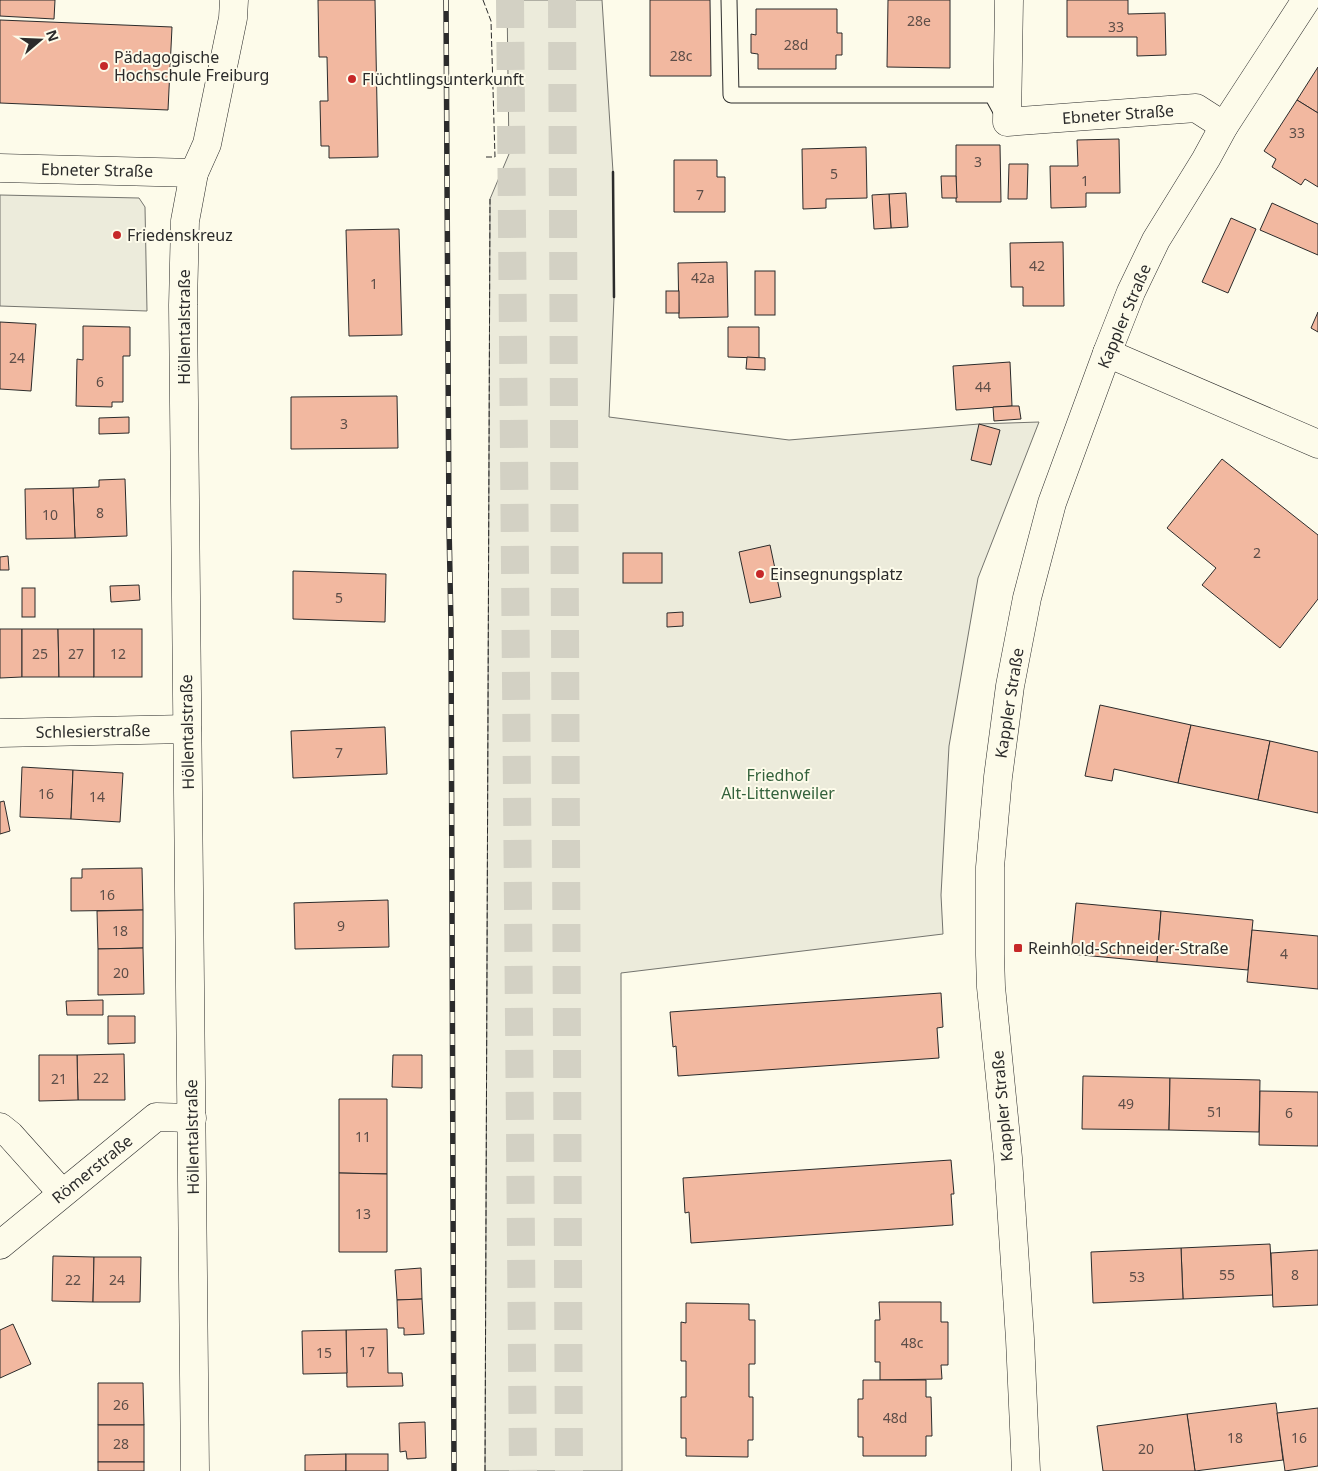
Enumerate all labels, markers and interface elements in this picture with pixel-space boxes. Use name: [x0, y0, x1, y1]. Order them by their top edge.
house number: 28e: [907, 11, 931, 30]
north arrow: [15, 15, 65, 65]
house number: 33: [1108, 17, 1124, 36]
text: N: [42, 27, 64, 44]
house number: 28d: [784, 35, 808, 54]
place label: Pädagogische Hochschule Freiburg: [114, 46, 269, 86]
house number: 28c: [670, 46, 693, 65]
marker: Pädagogische Hochschule Freiburg: [98, 60, 110, 72]
place label: Flüchtlingsunterkunft: [362, 68, 524, 90]
marker: Flüchtlingsunterkunft: [346, 73, 358, 85]
street label: Ebneter Straße: [1061, 99, 1175, 129]
house number: 33: [1289, 123, 1305, 142]
house number: 3: [974, 152, 982, 171]
street label: Ebneter Straße: [41, 158, 153, 182]
house number: 5: [830, 164, 838, 183]
house number: 1: [1081, 171, 1089, 190]
house number: 7: [696, 185, 704, 204]
place label: Friedenskreuz: [127, 224, 233, 246]
marker: Friedenskreuz: [111, 229, 123, 241]
house number: 42: [1029, 256, 1045, 275]
street label: Kappler Straße: [1092, 260, 1156, 372]
house number: 42a: [691, 268, 715, 287]
street label: Höllentalstraße: [173, 269, 195, 385]
house number: 1: [370, 274, 378, 293]
house number: 24: [9, 348, 25, 367]
house number: 6: [96, 372, 104, 391]
house number: 44: [975, 377, 991, 396]
house number: 3: [340, 414, 348, 433]
house number: 8: [96, 503, 104, 522]
house number: 10: [42, 505, 58, 524]
house number: 2: [1253, 543, 1261, 562]
place label: Einsegnungsplatz: [770, 563, 903, 585]
marker: Einsegnungsplatz: [754, 568, 766, 580]
house number: 5: [335, 588, 343, 607]
house number: 25: [32, 644, 48, 663]
house number: 27: [68, 644, 84, 663]
house number: 12: [110, 644, 126, 663]
street label: Kappler Straße: [989, 646, 1029, 760]
street label: Höllentalstraße: [175, 674, 199, 790]
street label: Schlesierstraße: [35, 719, 151, 743]
house number: 7: [335, 743, 343, 762]
park label: Friedhof Alt-Littenweiler: [721, 764, 835, 804]
house number: 16: [38, 784, 54, 803]
house number: 14: [89, 787, 105, 806]
house number: 16: [99, 885, 115, 904]
house number: 9: [337, 916, 345, 935]
house number: 18: [112, 921, 128, 940]
place label: Reinhold-Schneider-Straße: [1028, 937, 1229, 959]
marker: Reinhold-Schneider-Straße: [1012, 942, 1024, 954]
house number: 4: [1280, 944, 1288, 963]
house number: 20: [113, 963, 129, 982]
street label: Kappler Straße: [986, 1050, 1018, 1162]
house number: 22: [93, 1068, 109, 1087]
house number: 21: [51, 1069, 67, 1088]
street label: Höllentalstraße: [180, 1079, 204, 1195]
house number: 49: [1118, 1094, 1134, 1113]
house number: 51: [1207, 1102, 1223, 1121]
house number: 6: [1285, 1103, 1293, 1122]
house number: 11: [355, 1127, 371, 1146]
street label: Römerstraße: [47, 1130, 137, 1208]
house number: 13: [355, 1204, 371, 1223]
house number: 55: [1219, 1265, 1235, 1284]
house number: 8: [1291, 1265, 1299, 1284]
house number: 53: [1129, 1267, 1145, 1286]
house number: 22: [65, 1270, 81, 1289]
house number: 24: [109, 1270, 125, 1289]
house number: 48c: [901, 1333, 924, 1352]
house number: 17: [359, 1342, 375, 1361]
house number: 15: [316, 1343, 332, 1362]
house number: 26: [113, 1395, 129, 1414]
house number: 48d: [883, 1408, 907, 1427]
house number: 18: [1227, 1428, 1243, 1447]
house number: 16: [1291, 1428, 1307, 1447]
house number: 28: [113, 1434, 129, 1453]
house number: 20: [1138, 1439, 1154, 1458]

